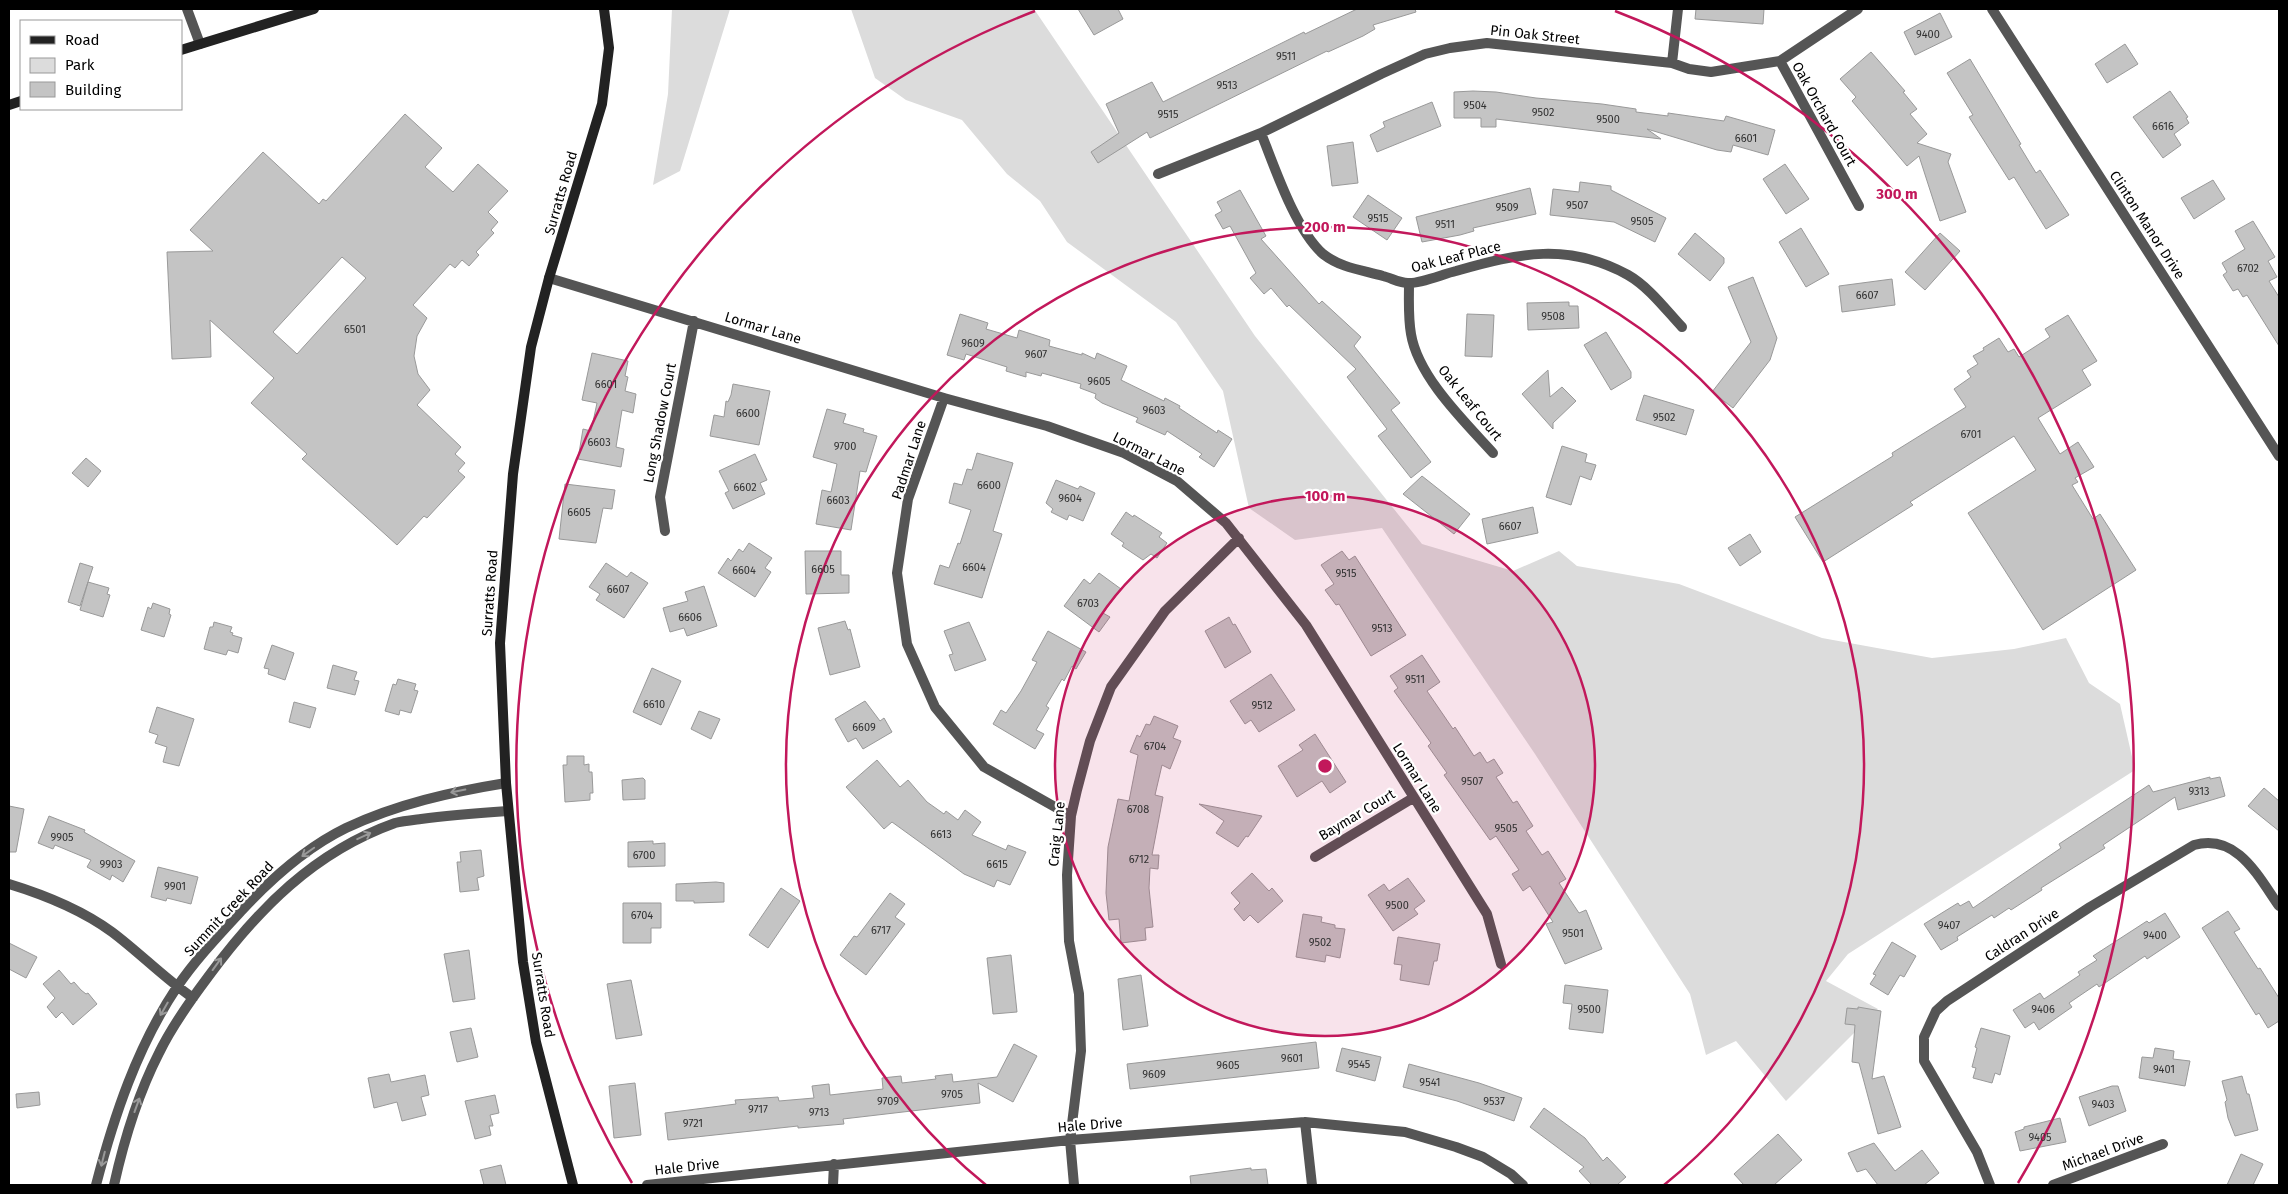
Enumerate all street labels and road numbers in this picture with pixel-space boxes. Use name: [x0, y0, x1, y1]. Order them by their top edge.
street label: Pin Oak Street: [1489, 22, 1582, 48]
street label: Oak Orchard Court: [1788, 59, 1860, 170]
street label: Surratts Road: [541, 149, 581, 237]
street label: Clinton Manor Drive: [2106, 168, 2188, 282]
street label: Oak Leaf Place: [1409, 238, 1503, 276]
street label: Lormar Lane: [723, 308, 803, 348]
street label: Long Shadow Court: [640, 361, 680, 485]
street label: Oak Leaf Court: [1434, 362, 1506, 445]
street label: Padmar Lane: [888, 418, 930, 502]
street label: Lormar Lane: [1110, 428, 1188, 480]
street label: Surratts Road: [479, 549, 501, 637]
street label: Lormar Lane: [1389, 740, 1445, 816]
street label: Baymar Court: [1316, 785, 1399, 844]
street label: Craig Lane: [1045, 801, 1069, 867]
street label: Summit Creek Road: [181, 858, 277, 960]
street label: Caldran Drive: [1982, 905, 2062, 965]
street label: Surratts Road: [528, 951, 558, 1039]
street label: Hale Drive: [1057, 1114, 1123, 1136]
street label: Michael Drive: [2060, 1129, 2146, 1175]
street label: Hale Drive: [654, 1155, 720, 1179]

